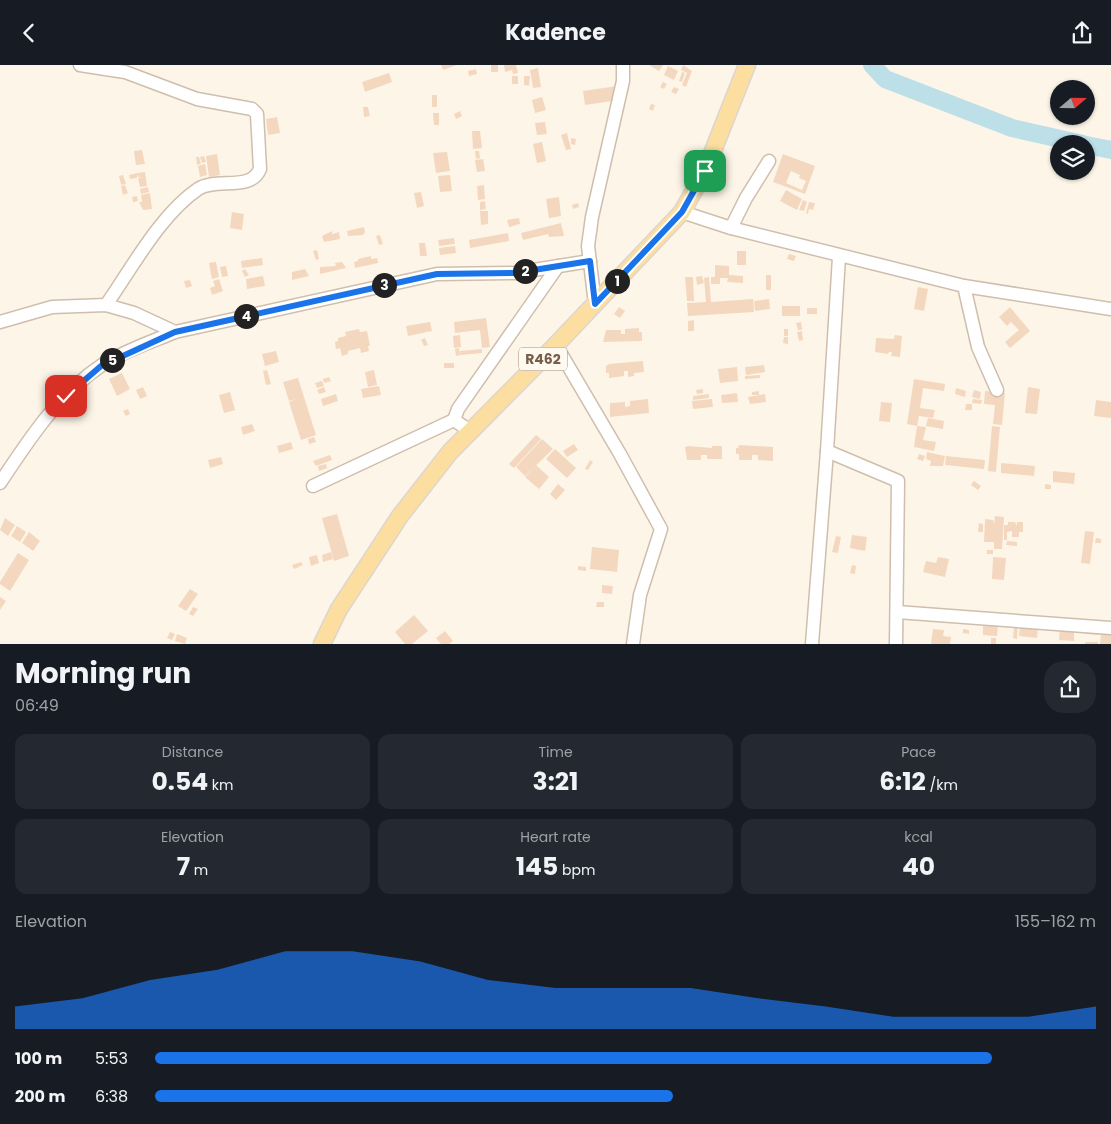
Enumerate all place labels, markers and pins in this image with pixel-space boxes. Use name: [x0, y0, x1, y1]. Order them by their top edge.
pin: [684, 150, 726, 192]
pin: 2: [512, 259, 538, 283]
pin: 1: [604, 269, 630, 293]
pin: 3: [372, 273, 396, 297]
pin: 4: [234, 303, 258, 329]
pin: 5: [100, 347, 124, 373]
pin: [45, 375, 87, 417]

